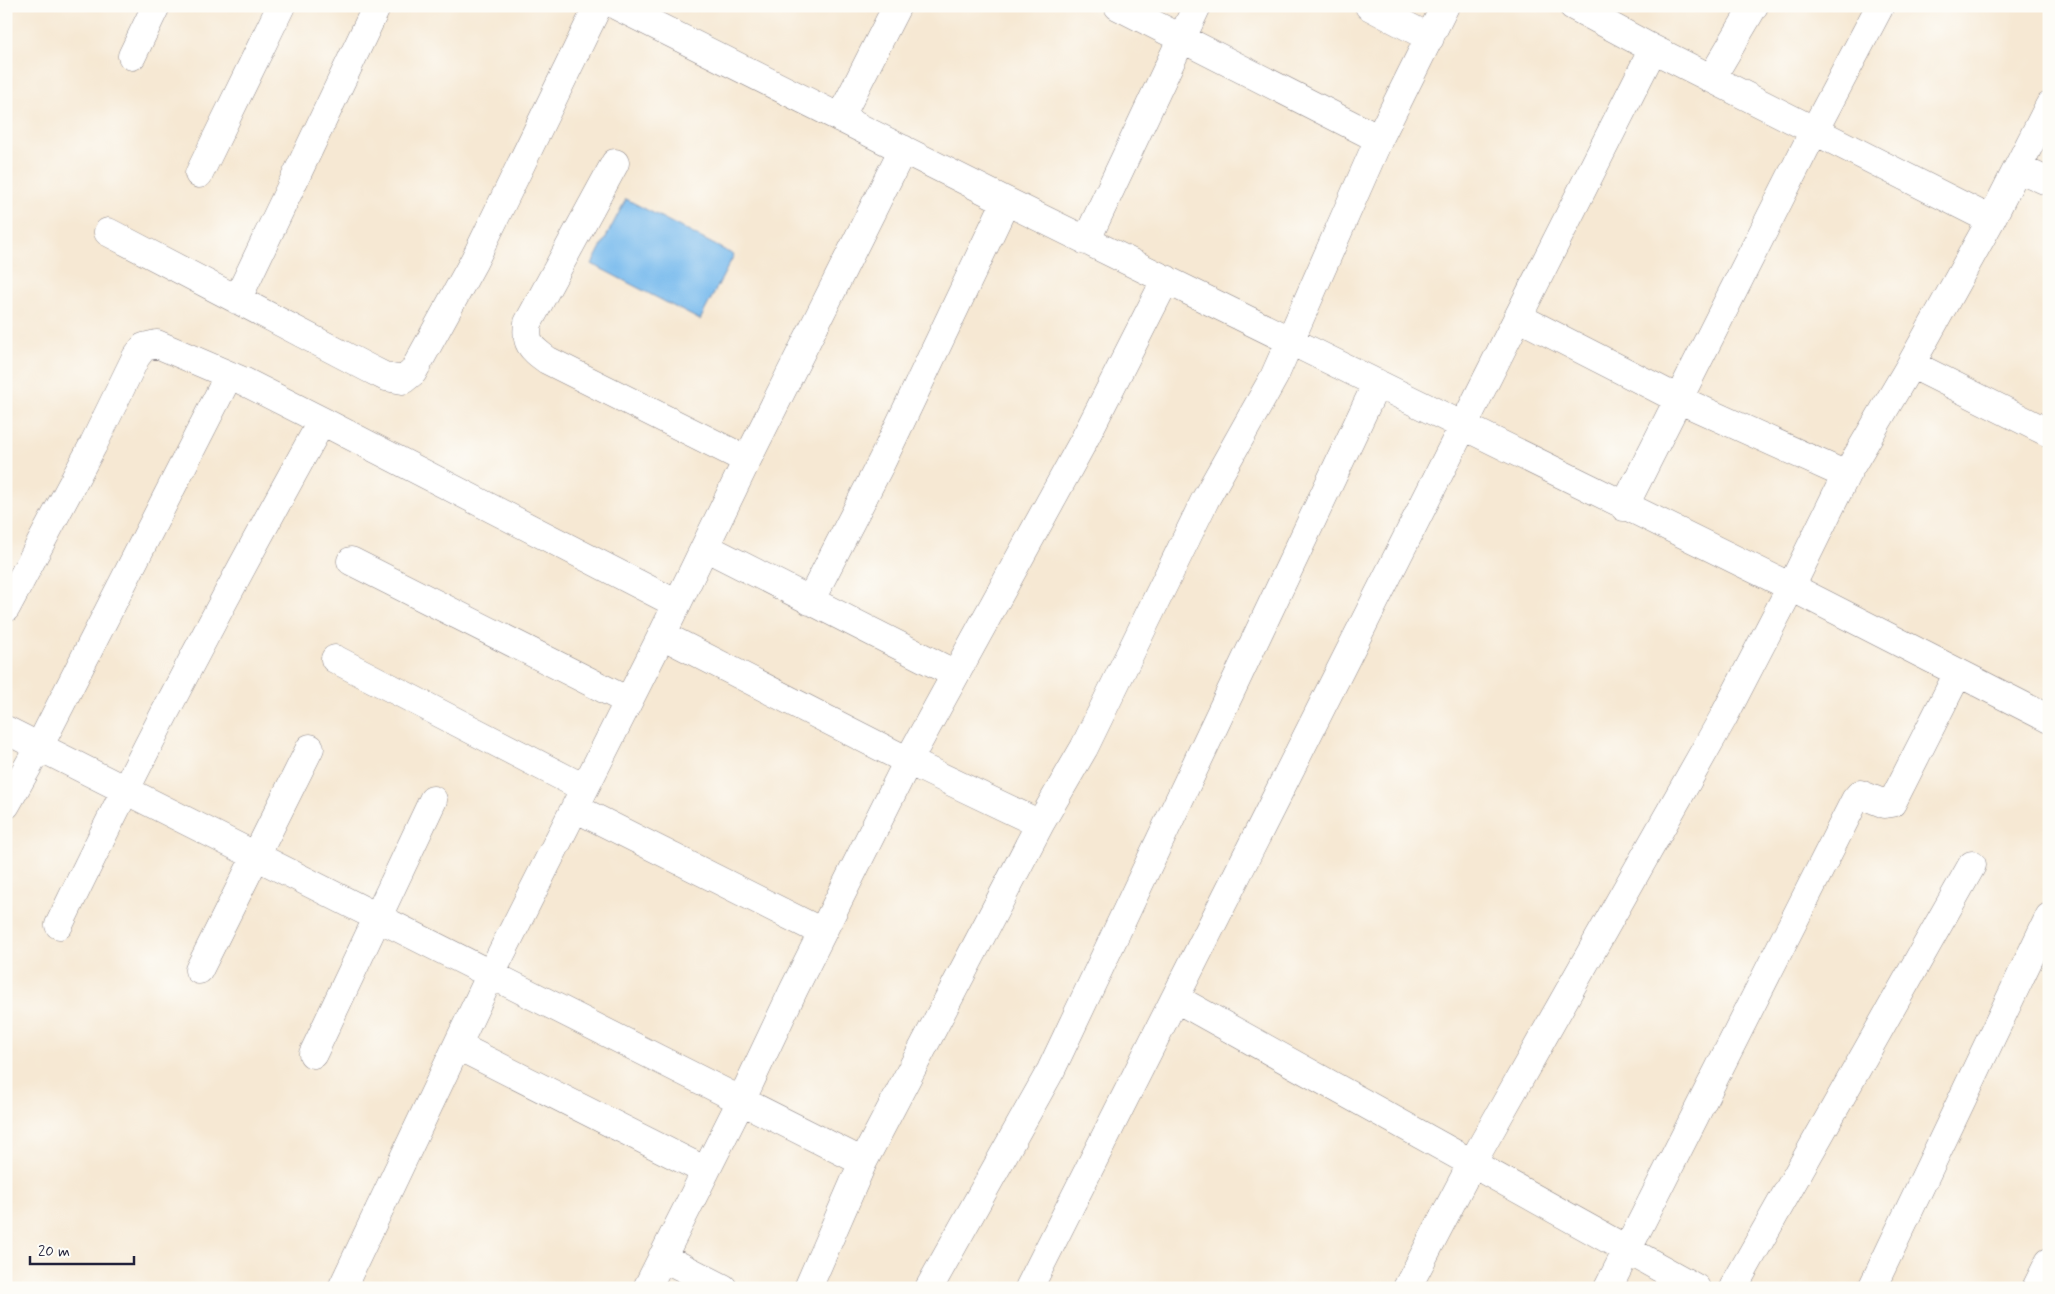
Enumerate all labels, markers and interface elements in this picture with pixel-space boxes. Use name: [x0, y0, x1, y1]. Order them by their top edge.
scale bar: [30, 1234, 134, 1266]
text: 20 m: [38, 1242, 70, 1262]

